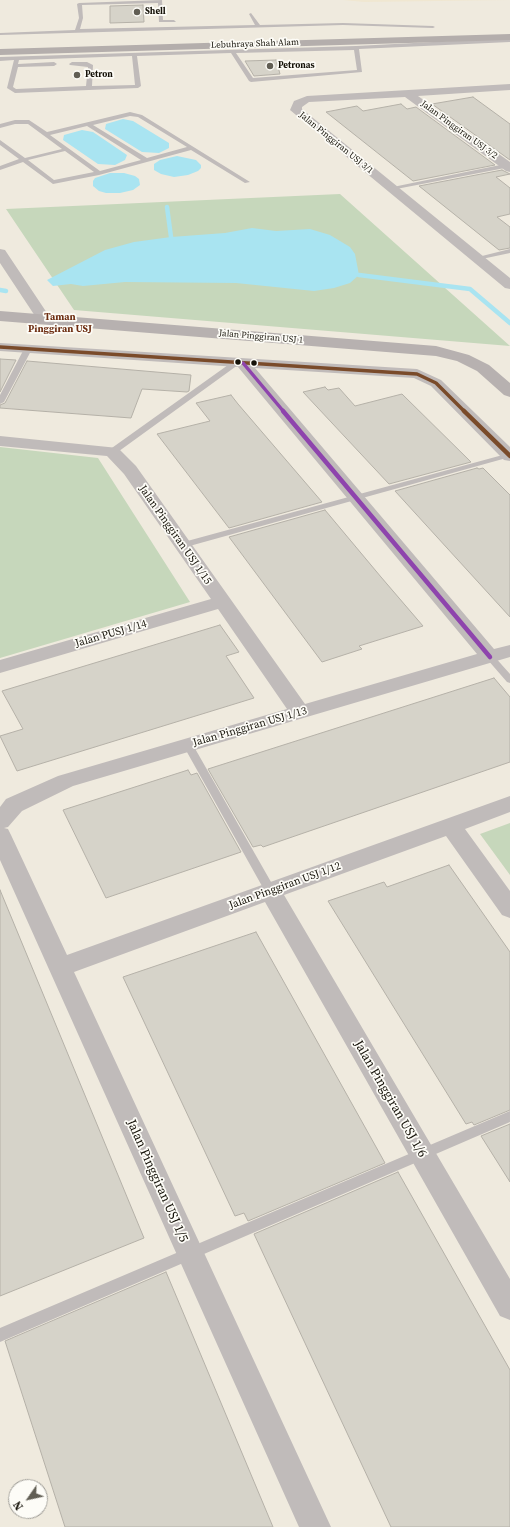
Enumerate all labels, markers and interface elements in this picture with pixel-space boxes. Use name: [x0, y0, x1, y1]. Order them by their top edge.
marker: Shell: [132, 7, 142, 17]
place label: Shell: [145, 7, 166, 17]
street label: Lebuhraya Shah Alam: [211, 37, 299, 51]
marker: Petronas: [265, 61, 275, 71]
place label: Petronas: [278, 61, 315, 71]
marker: Petron: [72, 70, 82, 80]
place label: Petron: [85, 70, 113, 80]
street label: Jalan Pinggiran USJ 3/2: [419, 99, 499, 161]
street label: Jalan Pinggiran USJ 3/1: [297, 110, 375, 176]
district label: Taman Pinggiran USJ: [28, 311, 92, 334]
street label: Jalan Pinggiran USJ 1: [218, 328, 304, 346]
unlabelled marker: [233, 357, 243, 367]
unlabelled marker: [249, 358, 259, 368]
street label: Jalan Pinggiran USJ 1/15: [136, 483, 214, 587]
street label: Jalan PUSJ 1/14: [74, 617, 148, 651]
street label: Jalan Pinggiran USJ 1/13: [192, 704, 308, 750]
street label: Jalan Pinggiran USJ 1/12: [227, 860, 343, 912]
street label: Jalan Pinggiran USJ 1/6: [350, 1038, 430, 1160]
street label: Jalan Pinggiran USJ 1/5: [123, 1117, 191, 1245]
north arrow: [8, 1479, 48, 1519]
text: N: [10, 1498, 27, 1513]

